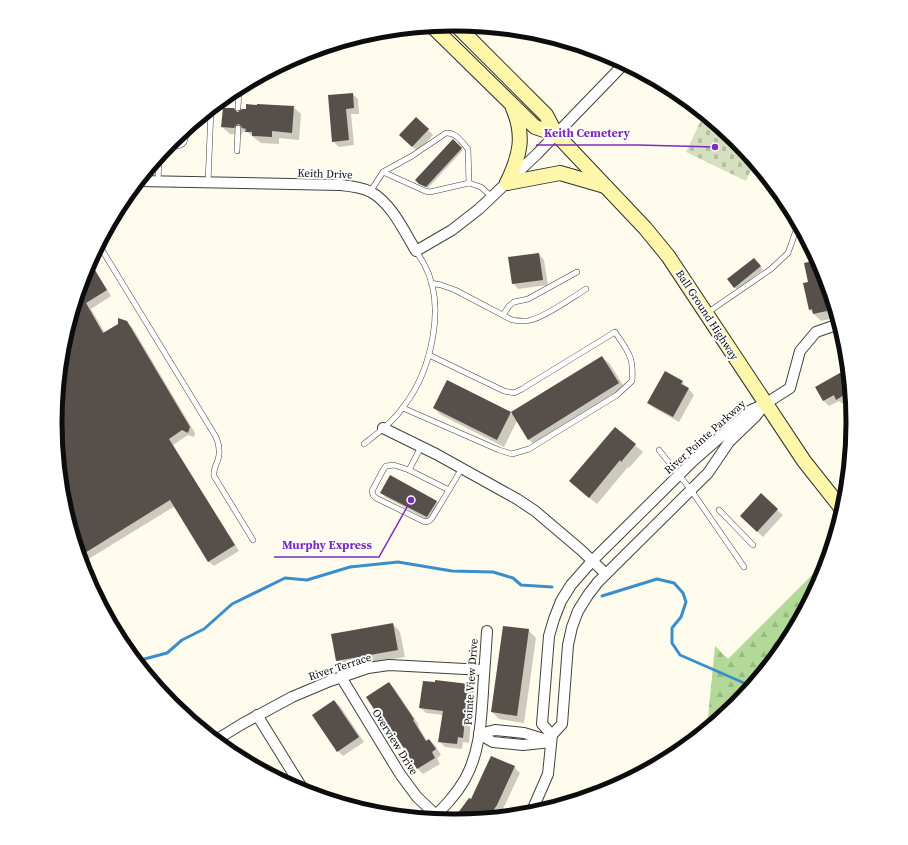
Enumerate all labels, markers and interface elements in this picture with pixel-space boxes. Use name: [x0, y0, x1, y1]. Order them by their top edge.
callout: Keith Cemetery: [536, 121, 638, 145]
text: Keith Cemetery: [544, 125, 631, 141]
street label: Keith Drive: [297, 166, 353, 182]
street label: Ball Ground Highway: [672, 267, 742, 363]
street label: River Pointe Parkway: [661, 396, 749, 477]
callout: Murphy Express: [274, 533, 379, 557]
text: Murphy Express: [282, 537, 372, 553]
street label: Pointe View Drive: [460, 638, 482, 726]
street label: River Terrace: [307, 650, 374, 684]
street label: Overview Drive: [369, 706, 422, 778]

